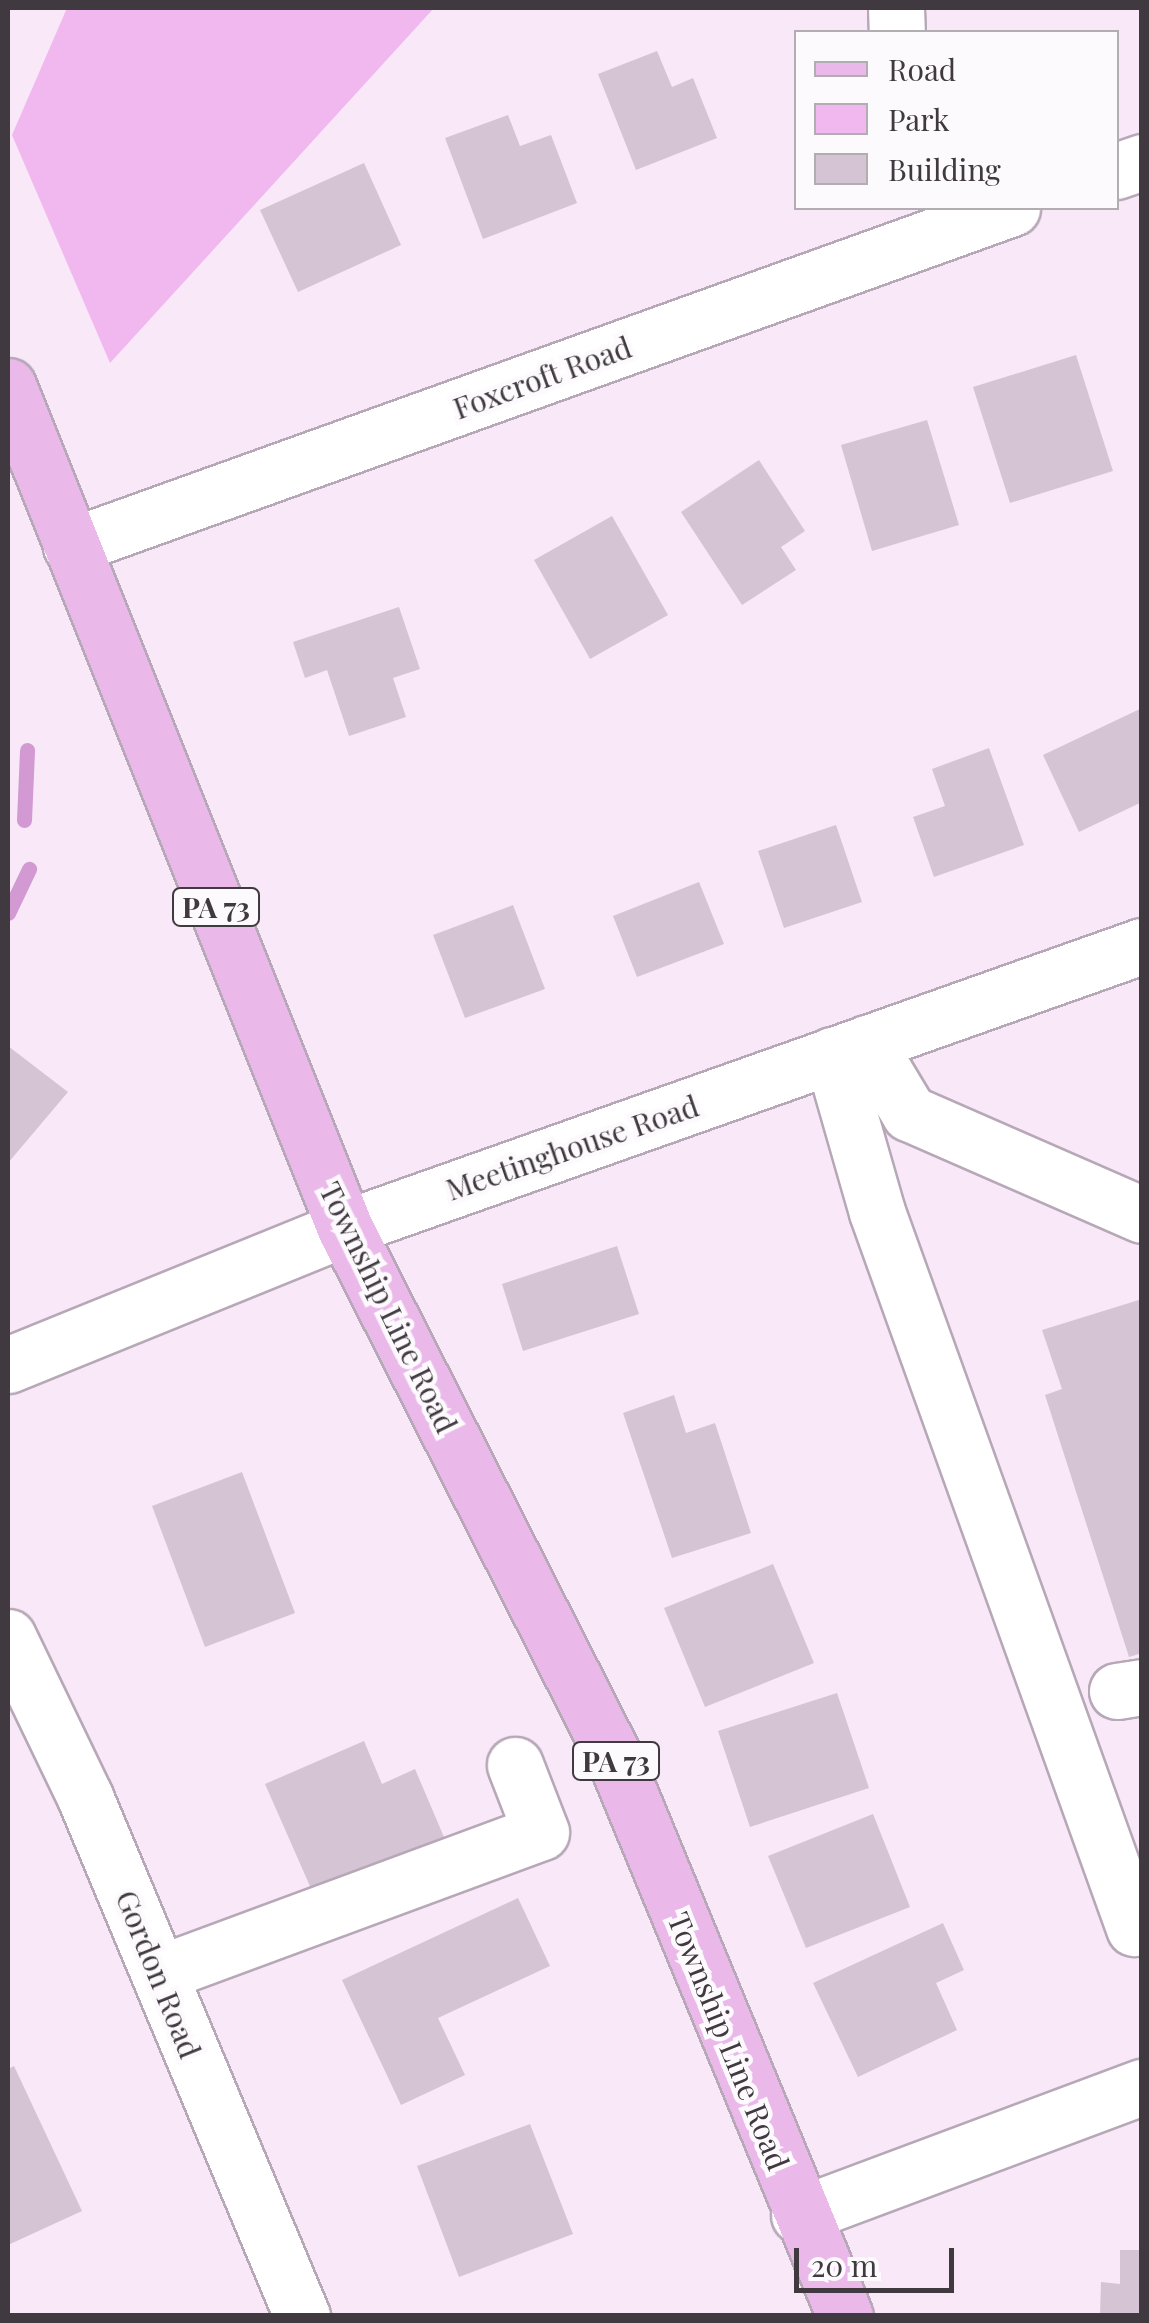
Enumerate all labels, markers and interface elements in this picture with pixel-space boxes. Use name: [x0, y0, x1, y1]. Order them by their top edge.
legend: [794, 30, 1119, 210]
text: Road: [888, 49, 956, 89]
text: Park: [888, 99, 950, 139]
text: Building: [888, 149, 1001, 189]
street label: Foxcroft Road: [448, 328, 636, 426]
road number: PA 73: [171, 884, 261, 930]
street label: Meetinghouse Road: [441, 1087, 703, 1207]
street label: Township Line Road: [313, 1176, 465, 1438]
road number: PA 73: [571, 1738, 661, 1784]
street label: Gordon Road: [109, 1885, 209, 2063]
street label: Township Line Road: [661, 1907, 797, 2175]
scale bar: [799, 2228, 959, 2290]
text: 20 m: [811, 2245, 877, 2285]

